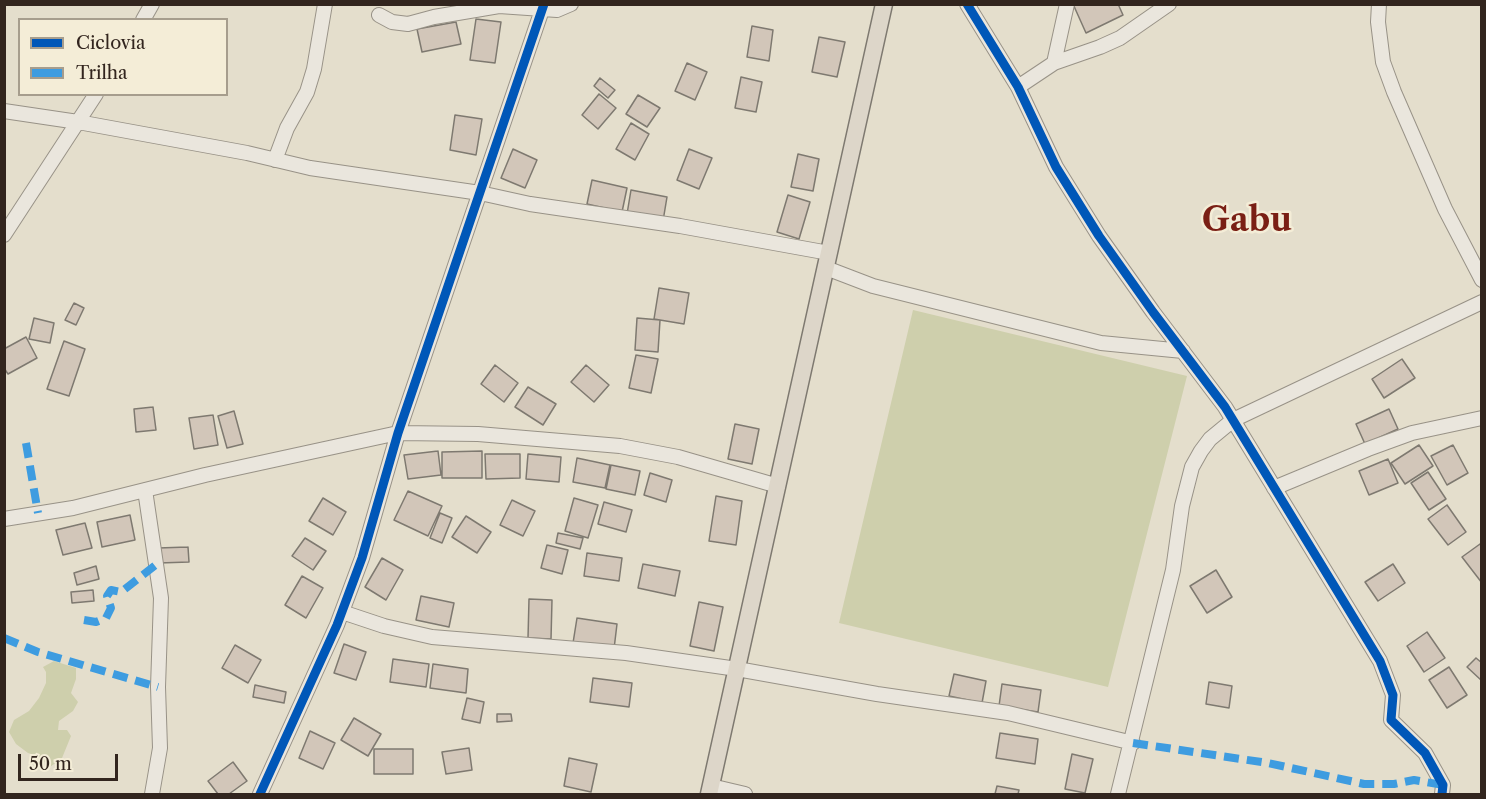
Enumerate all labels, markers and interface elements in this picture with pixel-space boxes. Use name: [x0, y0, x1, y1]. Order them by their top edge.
legend: [18, 18, 228, 96]
text: Ciclovia: [76, 32, 145, 54]
text: Trilha: [76, 62, 128, 84]
district label: Gabu: [1202, 201, 1292, 241]
scale bar: [21, 742, 122, 780]
text: 50 m: [29, 753, 72, 775]

